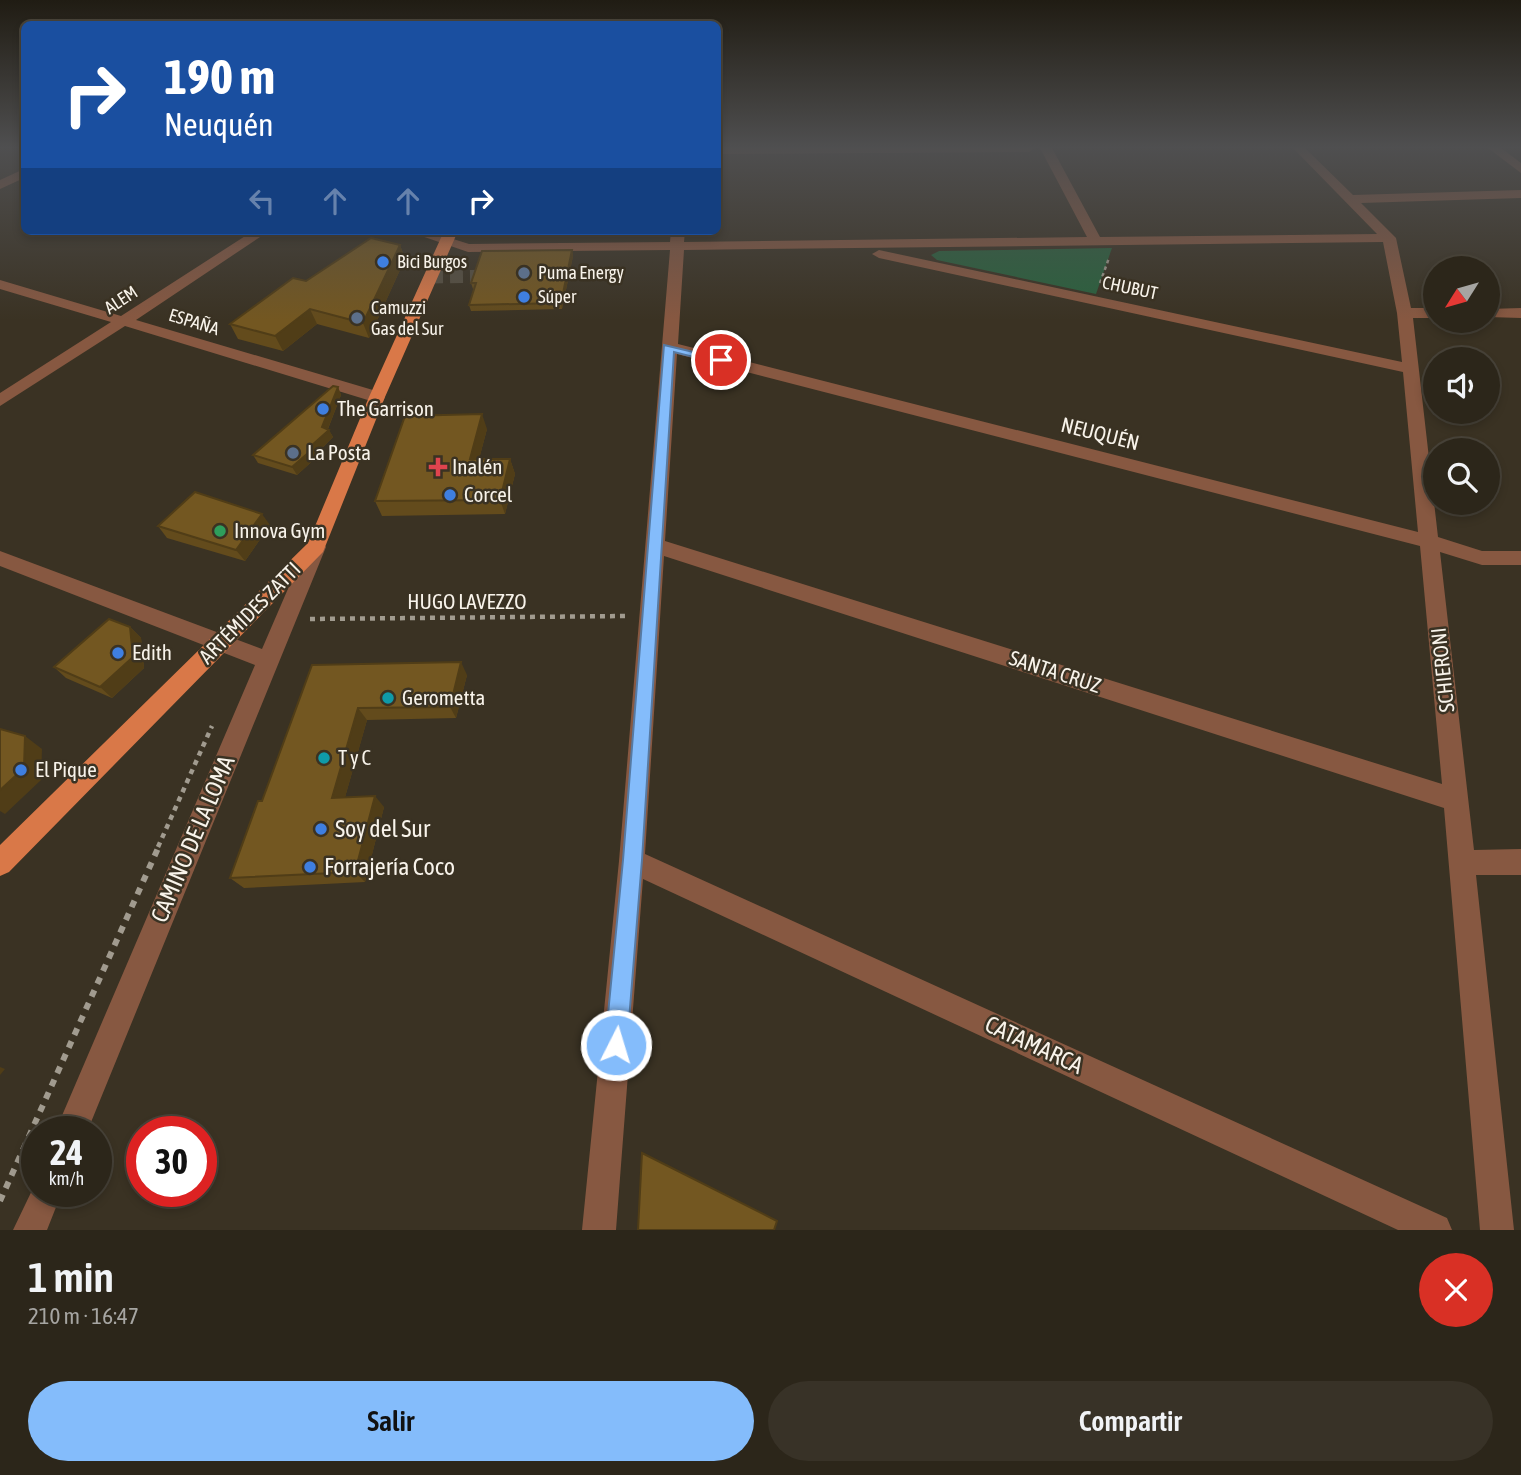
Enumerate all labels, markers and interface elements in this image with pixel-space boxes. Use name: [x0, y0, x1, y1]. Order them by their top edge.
text: 190 m: [164, 48, 275, 104]
icon: right: [49, 49, 140, 140]
text: Neuquén: [164, 106, 274, 143]
icon: left: [243, 182, 281, 220]
icon: ahead: [316, 182, 354, 220]
icon: ahead: [389, 182, 427, 220]
icon: right: [462, 182, 500, 220]
place label: Bici Burgos: [397, 251, 467, 272]
marker: Bici Burgos: [375, 254, 391, 270]
north arrow: [1423, 256, 1500, 332]
map controls: [1423, 256, 1500, 515]
place label: Puma Energy: [538, 262, 624, 283]
marker: Puma Energy: [516, 265, 532, 281]
street label: CHUBUT: [1100, 271, 1160, 304]
street label: ALEM: [100, 281, 141, 318]
place label: Súper: [538, 286, 577, 307]
marker: Súper: [516, 289, 532, 305]
place label: Camuzzi Gas del Sur: [371, 297, 444, 339]
street label: ESPAÑA: [166, 304, 222, 339]
marker: Camuzzi Gas del Sur: [349, 310, 365, 326]
pin: [691, 330, 751, 390]
icon: arrive: [702, 341, 740, 379]
button: sound: [1423, 347, 1500, 424]
place label: The Garrison: [337, 396, 434, 420]
marker: The Garrison: [315, 401, 331, 417]
street label: NEUQUÉN: [1059, 412, 1142, 454]
button: search: [1423, 438, 1500, 515]
place label: La Posta: [307, 440, 371, 464]
marker: La Posta: [285, 445, 301, 461]
place label: Inalén: [452, 454, 502, 478]
marker: Inalén: [430, 459, 446, 475]
place label: Corcel: [464, 482, 513, 506]
marker: Corcel: [442, 487, 458, 503]
place label: Innova Gym: [234, 518, 325, 542]
marker: Innova Gym: [212, 523, 228, 539]
street label: ARTÉMIDES ZATTI: [194, 557, 305, 668]
street label: HUGO LAVEZZO: [407, 589, 527, 613]
street label: SCHIERONI: [1426, 627, 1458, 714]
place label: Edith: [132, 640, 172, 664]
marker: Edith: [110, 645, 126, 661]
street label: SANTA CRUZ: [1006, 645, 1104, 697]
place label: Gerometta: [402, 685, 485, 709]
marker: Gerometta: [380, 690, 396, 706]
place label: T y C: [338, 745, 372, 769]
marker: T y C: [316, 750, 332, 766]
street label: CAMINO DE LA LOMA: [145, 751, 240, 926]
place label: El Pique: [35, 757, 97, 781]
marker: El Pique: [13, 762, 29, 778]
place label: Soy del Sur: [335, 815, 431, 842]
marker: Soy del Sur: [313, 821, 329, 837]
place label: Forrajería Coco: [324, 853, 455, 880]
marker: Forrajería Coco: [302, 859, 318, 875]
position arrow: [579, 1008, 653, 1082]
street label: CATAMARCA: [981, 1010, 1088, 1079]
speed limit sign: 30: [126, 1116, 217, 1207]
text: 24: [50, 1132, 83, 1172]
text: km/h: [49, 1168, 84, 1189]
text: 1 min: [28, 1253, 114, 1301]
button: close: [1419, 1253, 1493, 1327]
text: 210 m · 16:47: [28, 1303, 139, 1329]
button: Salir: [28, 1381, 754, 1461]
button: Compartir: [768, 1381, 1493, 1461]

